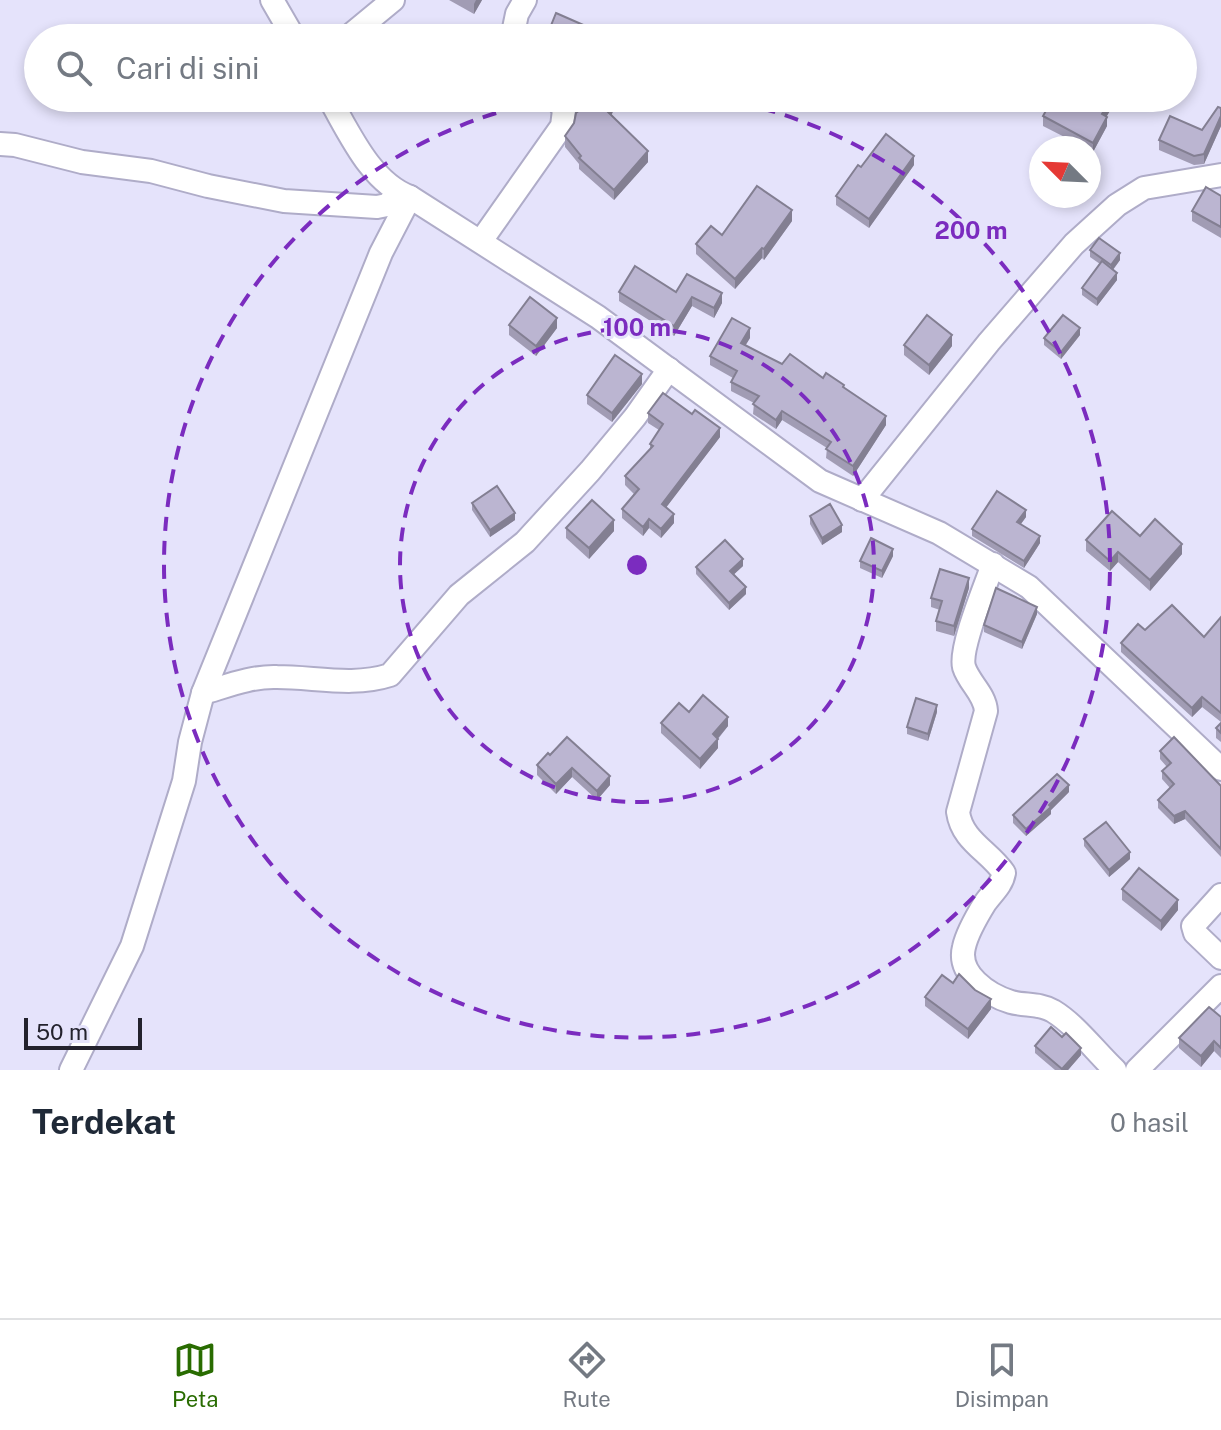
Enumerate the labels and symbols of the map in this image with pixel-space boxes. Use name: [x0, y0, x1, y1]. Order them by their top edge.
north arrow: [1029, 136, 1101, 208]
text: 200 m: [934, 216, 1008, 244]
text: 100 m: [603, 313, 671, 341]
centre of rings: [623, 551, 651, 579]
scale bar: [24, 1014, 142, 1050]

